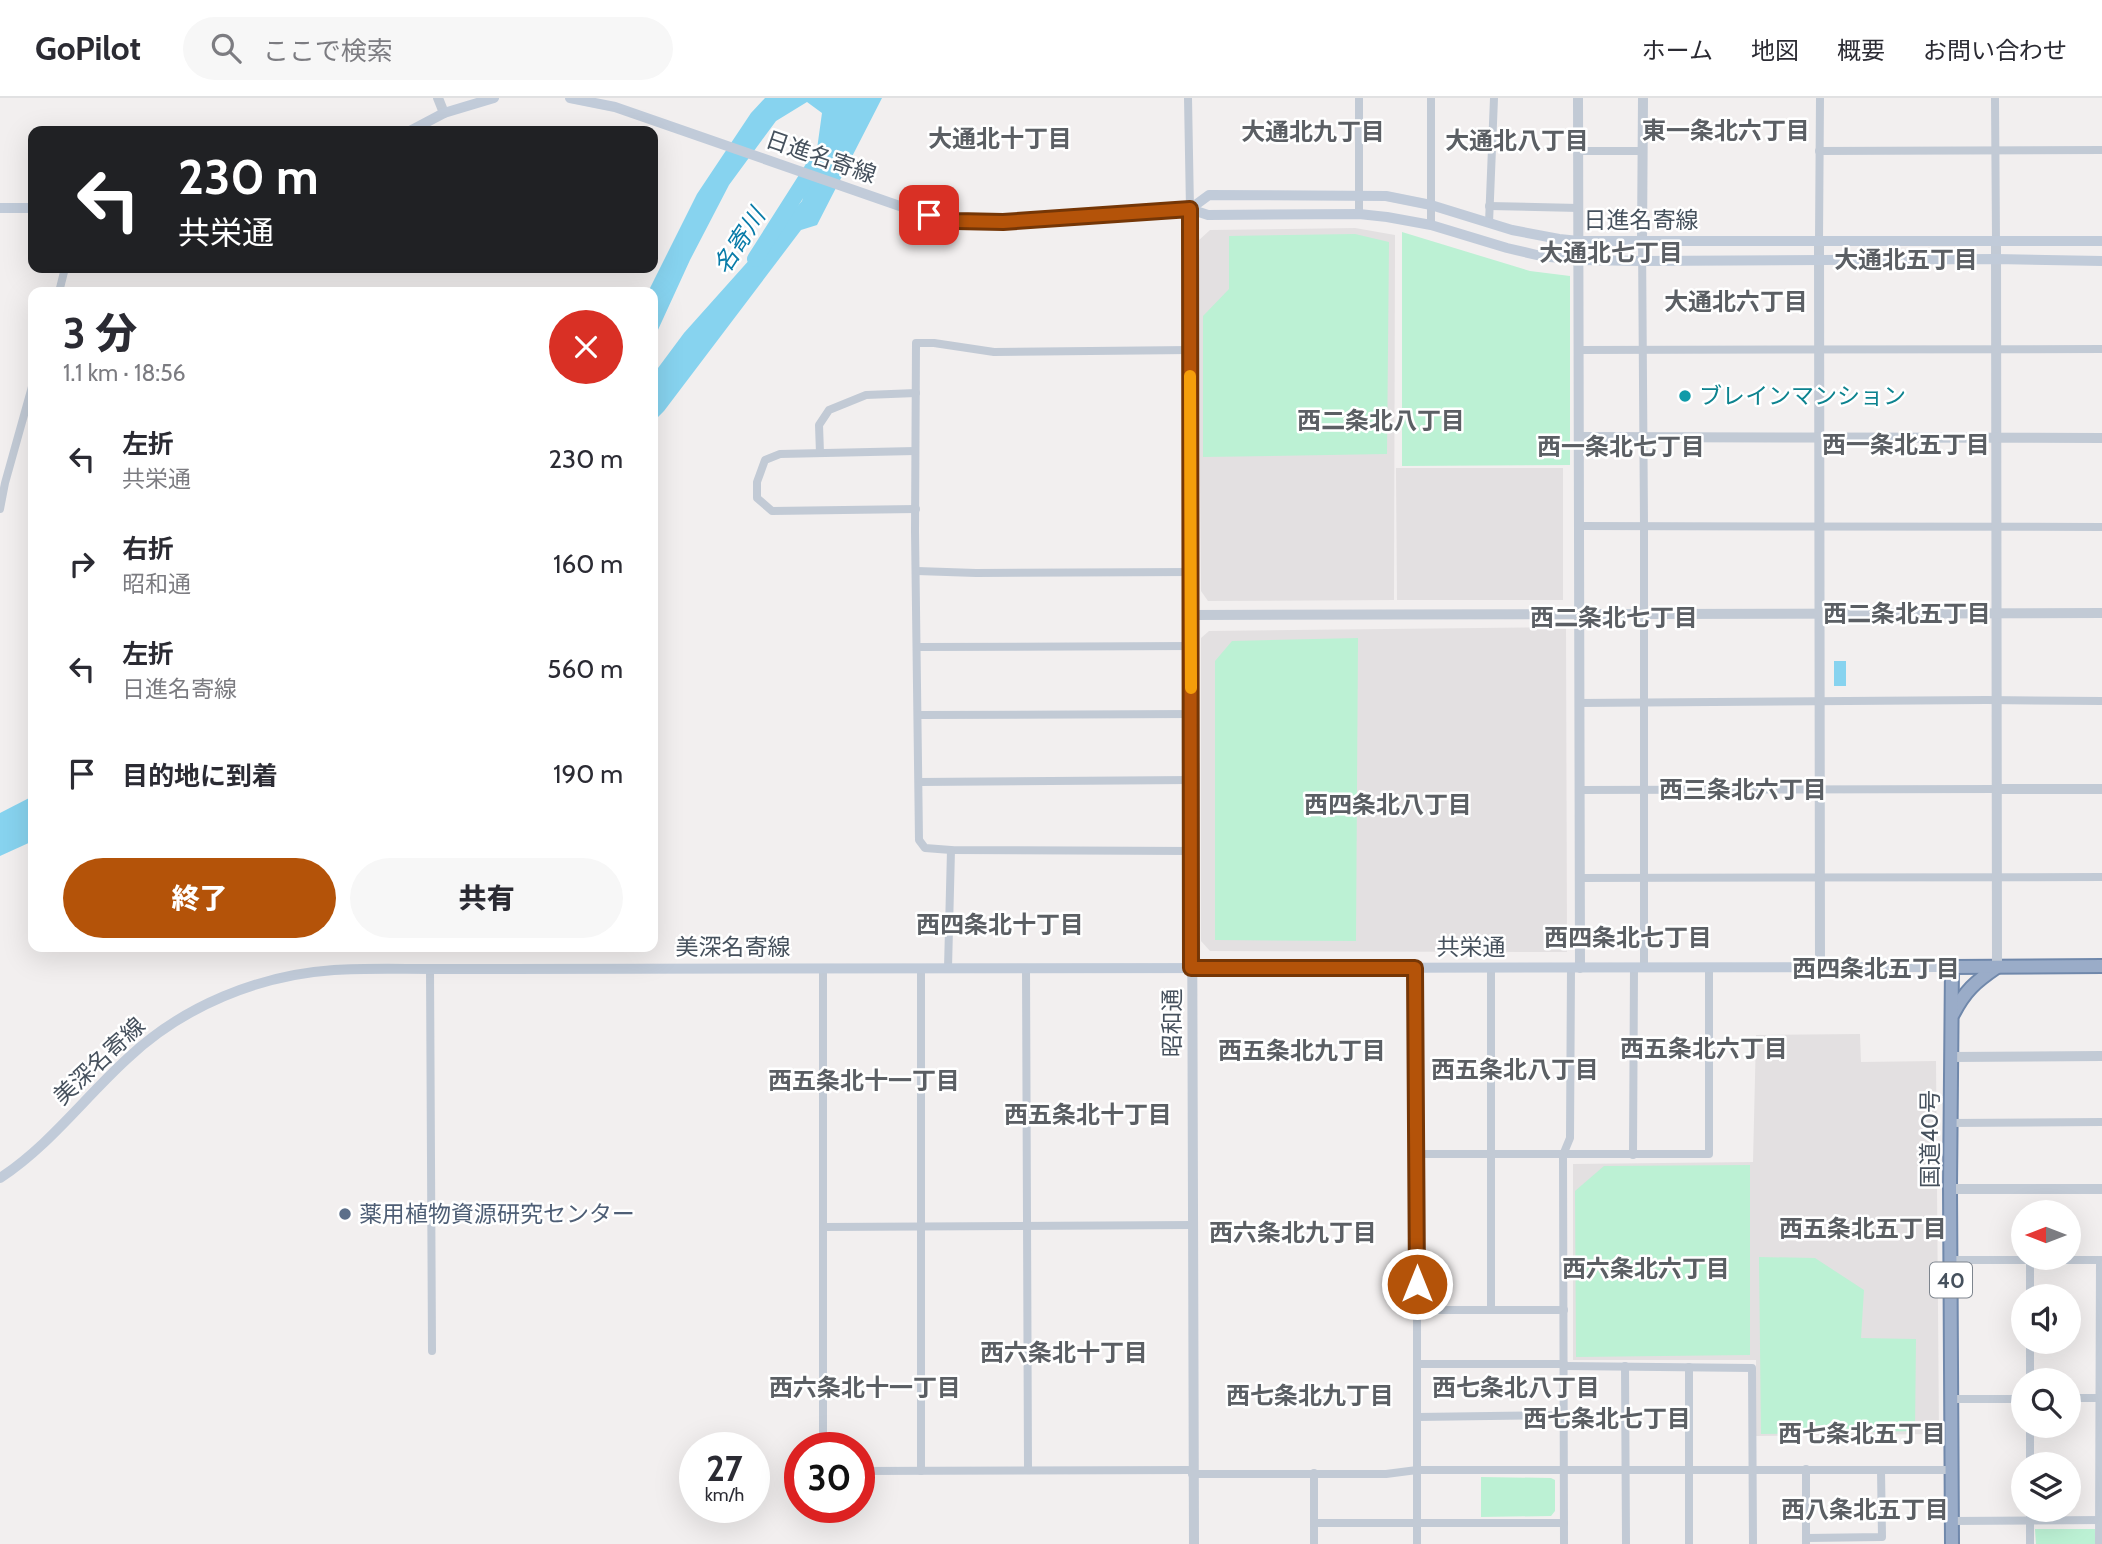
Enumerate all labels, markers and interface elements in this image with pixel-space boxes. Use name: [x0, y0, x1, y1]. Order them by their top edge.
search box: [183, 17, 673, 80]
text: GoPilot: [35, 28, 141, 68]
icon: search: [207, 29, 245, 67]
text: ここで検索: [263, 35, 393, 67]
text: ホーム: [1642, 36, 1713, 65]
text: 地図: [1751, 36, 1799, 65]
text: 概要: [1837, 36, 1885, 65]
text: お問い合わせ: [1923, 36, 2067, 65]
district label: 東一条北六丁目: [1642, 116, 1810, 145]
district label: 大通北九丁目: [1241, 117, 1385, 146]
district label: 大通北十丁目: [928, 124, 1072, 153]
street label: 日進名寄線: [762, 125, 880, 189]
district label: 大通北八丁目: [1445, 126, 1589, 155]
text: 230 m: [178, 147, 319, 206]
icon: left: [63, 154, 154, 245]
pin: [899, 185, 959, 245]
icon: arrive: [910, 196, 948, 234]
water label: 名寄川: [707, 200, 772, 279]
street label: 日進名寄線: [1584, 206, 1699, 234]
text: 共栄通: [178, 213, 274, 252]
district label: 大通北七丁目: [1539, 238, 1683, 267]
district label: 大通北五丁目: [1834, 245, 1978, 274]
district label: 大通北六丁目: [1664, 287, 1808, 316]
text: 3 分: [63, 307, 137, 359]
button: close: [549, 310, 623, 384]
text: 1.1 km · 18:56: [63, 359, 186, 387]
place label: ブレインマンション: [1699, 382, 1906, 410]
marker: ブレインマンション: [1677, 388, 1693, 404]
district label: 西二条北八丁目: [1297, 406, 1465, 435]
text: 左折: [122, 428, 174, 460]
district label: 西一条北五丁目: [1822, 430, 1990, 459]
district label: 西一条北七丁目: [1537, 432, 1705, 461]
icon: left: [63, 440, 101, 478]
text: 230 m: [549, 443, 623, 475]
text: 共栄通: [122, 465, 191, 493]
text: 右折: [122, 533, 174, 565]
icon: right: [63, 545, 101, 583]
text: 160 m: [553, 548, 623, 580]
text: 昭和通: [122, 570, 191, 598]
district label: 西二条北五丁目: [1823, 599, 1991, 628]
district label: 西二条北七丁目: [1530, 603, 1698, 632]
text: 左折: [122, 638, 174, 670]
icon: left: [63, 650, 101, 688]
text: 560 m: [547, 653, 623, 685]
text: 日進名寄線: [122, 675, 237, 703]
icon: arrive: [63, 755, 101, 793]
text: 190 m: [553, 758, 623, 790]
text: 目的地に到着: [122, 760, 278, 792]
district label: 西三条北六丁目: [1659, 775, 1827, 804]
district label: 西四条北八丁目: [1304, 790, 1472, 819]
button: 終了: [63, 858, 336, 938]
button: 共有: [350, 858, 623, 938]
district label: 西四条北十丁目: [916, 910, 1084, 939]
district label: 西四条北七丁目: [1544, 923, 1712, 952]
street label: 美深名寄線: [676, 933, 791, 961]
street label: 共栄通: [1437, 933, 1506, 961]
district label: 西四条北五丁目: [1792, 954, 1960, 983]
street label: 昭和通: [1158, 989, 1186, 1058]
street label: 美深名寄線: [47, 1012, 151, 1110]
district label: 西五条北六丁目: [1620, 1034, 1788, 1063]
district label: 西五条北九丁目: [1218, 1036, 1386, 1065]
district label: 西五条北八丁目: [1431, 1055, 1599, 1084]
district label: 西五条北十一丁目: [768, 1066, 960, 1095]
street label: 国道40号: [1916, 1090, 1944, 1188]
district label: 西五条北十丁目: [1004, 1100, 1172, 1129]
place label: 薬用植物資源研究センター: [359, 1200, 635, 1228]
north arrow: [2011, 1200, 2081, 1270]
map controls: [2011, 1200, 2081, 1522]
marker: 薬用植物資源研究センター: [337, 1206, 353, 1222]
district label: 西五条北五丁目: [1779, 1214, 1947, 1243]
district label: 西六条北九丁目: [1209, 1218, 1377, 1247]
position arrow: [1380, 1247, 1454, 1321]
district label: 西六条北六丁目: [1562, 1254, 1730, 1283]
road number: 40: [1930, 1262, 1972, 1298]
button: sound: [2011, 1284, 2081, 1354]
district label: 西六条北十丁目: [980, 1338, 1148, 1367]
button: search: [2011, 1368, 2081, 1438]
district label: 西六条北十一丁目: [769, 1373, 961, 1402]
district label: 西七条北八丁目: [1432, 1373, 1600, 1402]
district label: 西七条北九丁目: [1226, 1381, 1394, 1410]
district label: 西七条北七丁目: [1523, 1404, 1691, 1433]
district label: 西七条北五丁目: [1778, 1419, 1946, 1448]
speed limit sign: 30: [784, 1432, 875, 1523]
text: 27: [706, 1447, 743, 1490]
button: layers: [2011, 1452, 2081, 1522]
text: km/h: [705, 1484, 744, 1506]
district label: 西八条北五丁目: [1781, 1495, 1949, 1524]

